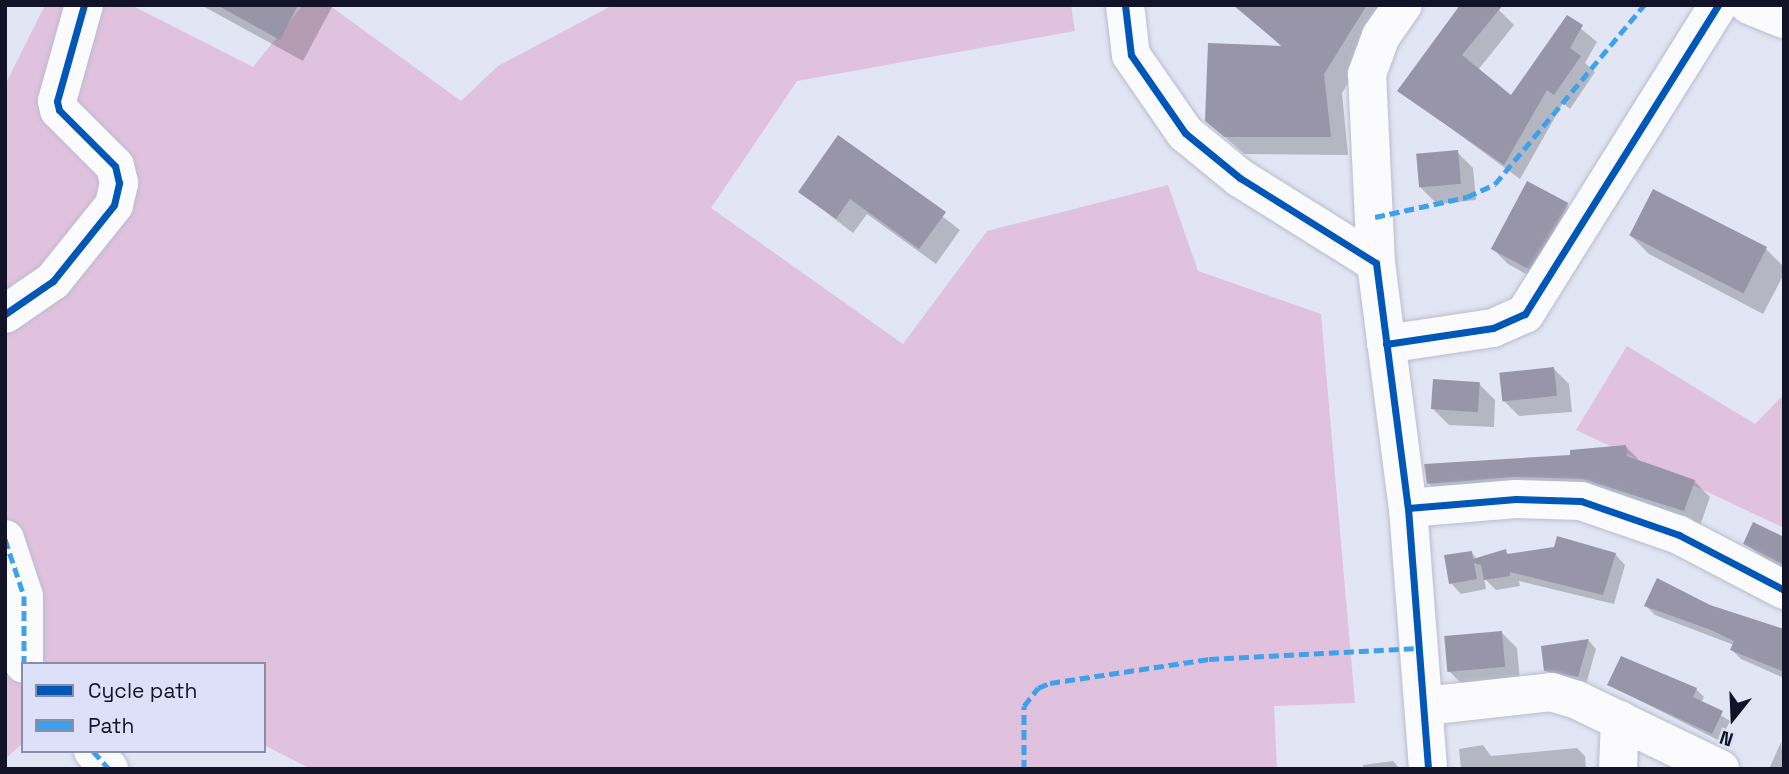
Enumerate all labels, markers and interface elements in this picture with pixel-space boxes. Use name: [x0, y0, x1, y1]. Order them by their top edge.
legend: [21, 662, 266, 753]
text: Cycle path: [88, 677, 197, 704]
north arrow: [1698, 683, 1768, 753]
text: Path: [88, 712, 134, 739]
text: N: [1716, 725, 1736, 752]

